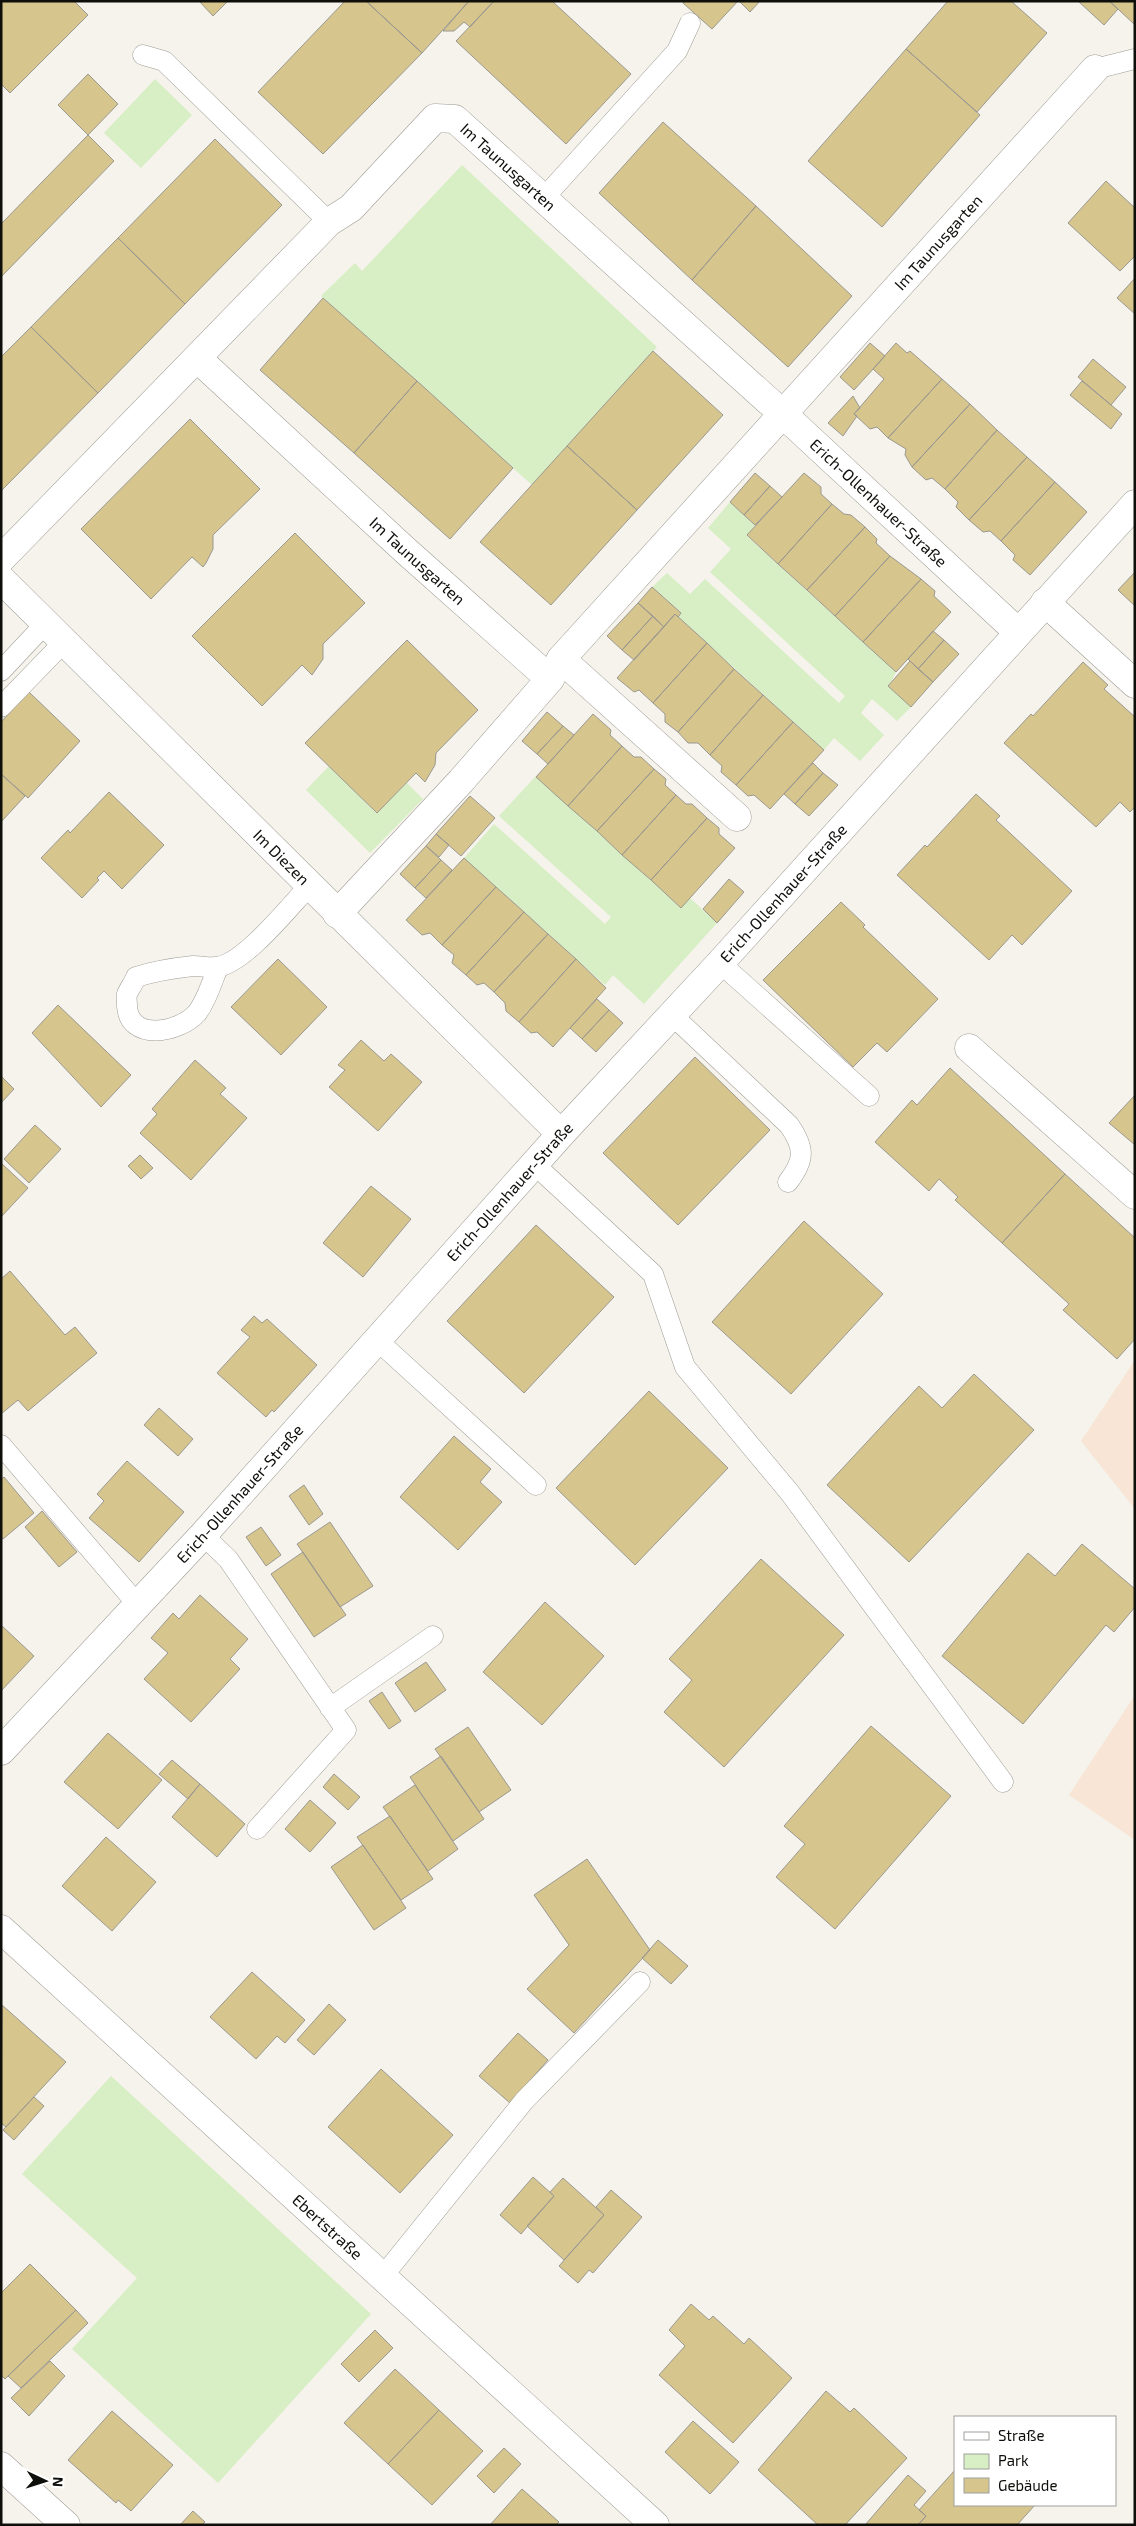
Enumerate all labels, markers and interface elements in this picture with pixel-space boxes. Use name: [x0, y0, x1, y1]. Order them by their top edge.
street label: Im Taunusgarten: [457, 119, 560, 214]
street label: Im Taunusgarten: [890, 190, 986, 294]
street label: Erich-Ollenhauer-Straße: [806, 434, 951, 570]
street label: Im Taunusgarten: [366, 512, 469, 608]
street label: Erich-Ollenhauer-Straße: [715, 820, 850, 966]
street label: Im Diezen: [250, 825, 314, 888]
street label: Erich-Ollenhauer-Straße: [442, 1118, 576, 1265]
street label: Erich-Ollenhauer-Straße: [172, 1420, 306, 1566]
street label: Ebertstraße: [289, 2190, 367, 2263]
legend: [954, 2416, 1116, 2506]
text: Straße: [998, 2426, 1044, 2444]
text: Park: [998, 2451, 1029, 2469]
north arrow: [20, 2456, 70, 2506]
text: N: [50, 2476, 67, 2488]
text: Gebäude: [998, 2476, 1057, 2494]

